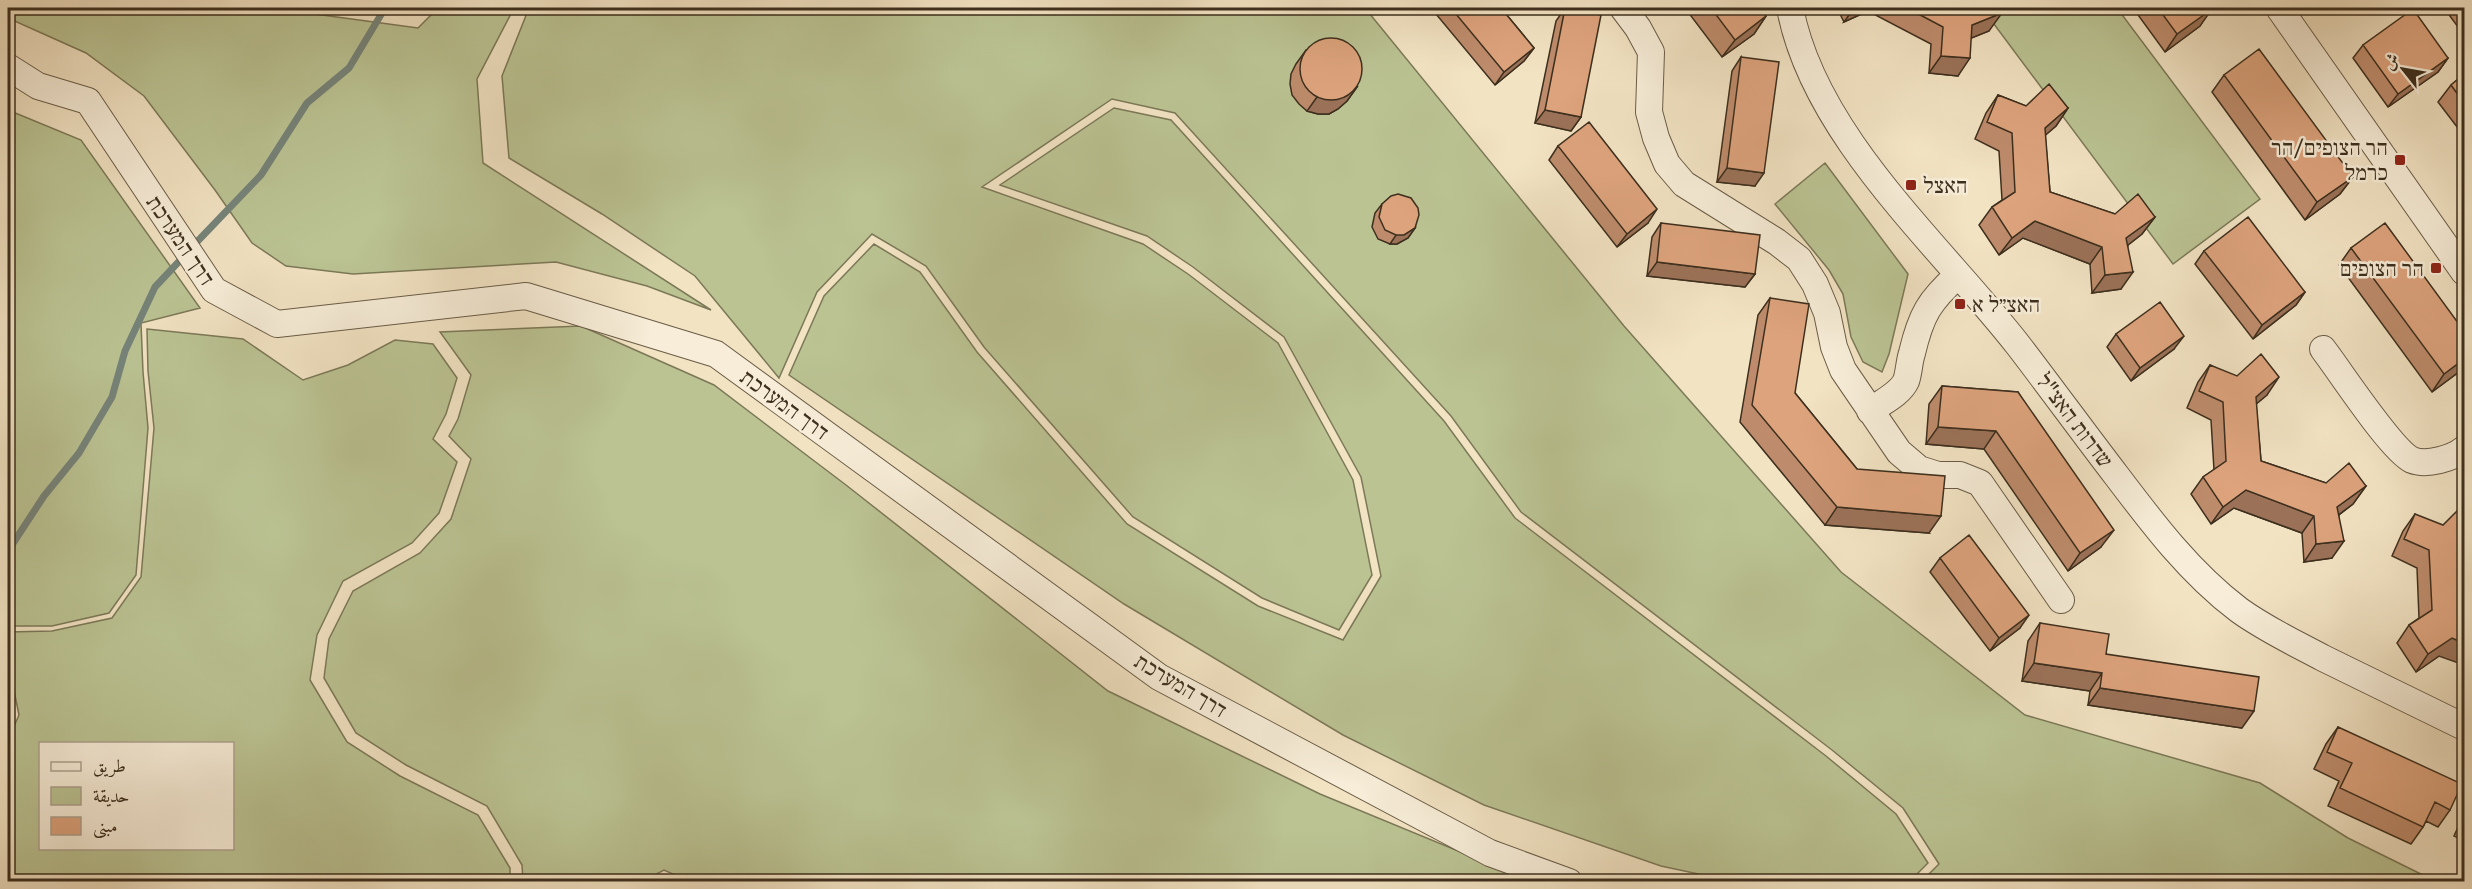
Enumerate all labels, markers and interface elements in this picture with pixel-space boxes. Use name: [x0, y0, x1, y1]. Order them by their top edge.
north arrow: [2373, 39, 2433, 99]
text: ش: [2376, 48, 2405, 74]
place label: הר הצופים/הר כרמל: [2271, 131, 2388, 188]
marker: הר הצופים/הר כרמל: [2393, 153, 2407, 167]
place label: האצל: [1923, 169, 1968, 201]
marker: האצל: [1904, 178, 1918, 192]
street label: דרך המערכת: [139, 188, 223, 292]
place label: הר הצופים: [2340, 252, 2424, 284]
marker: הר הצופים: [2429, 261, 2443, 275]
place label: האצ״ל א: [1972, 288, 2040, 320]
marker: האצ״ל א: [1953, 297, 1967, 311]
street label: דרך המערכת: [734, 361, 836, 447]
street label: שדרות האצ"ל: [2029, 366, 2121, 474]
street label: דרך המערכת: [1129, 645, 1233, 725]
legend: [39, 742, 234, 850]
text: طريق: [93, 752, 126, 779]
text: حديقة: [93, 782, 129, 809]
text: مبنى: [93, 812, 118, 839]

